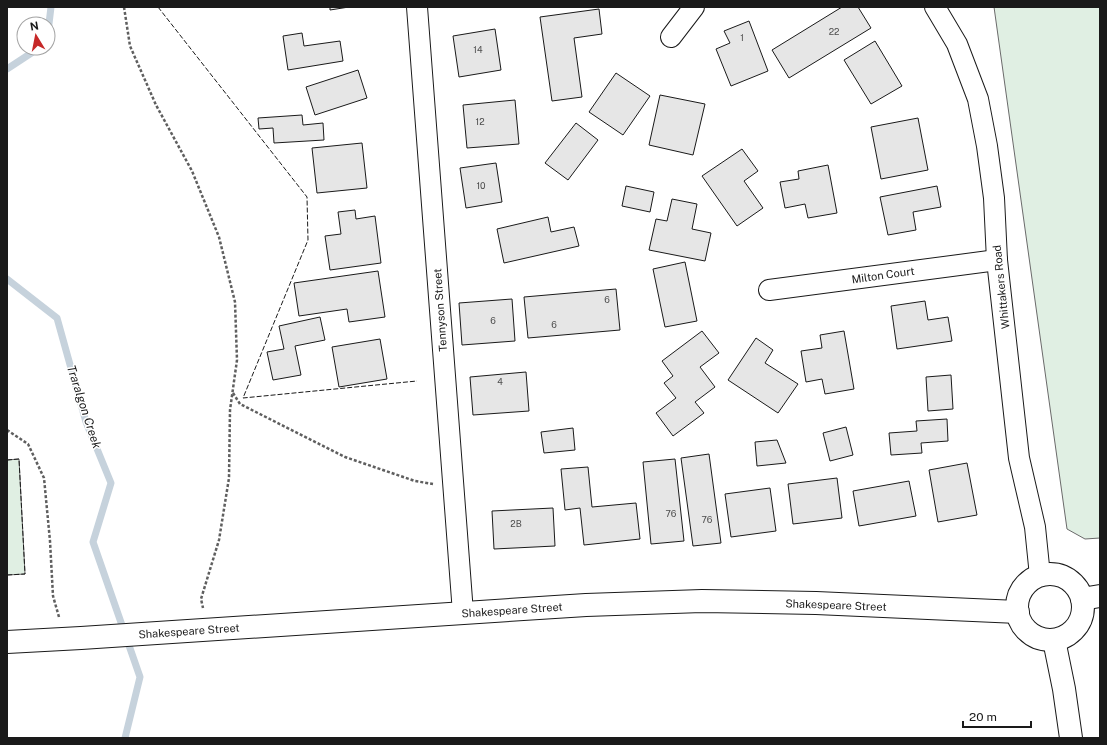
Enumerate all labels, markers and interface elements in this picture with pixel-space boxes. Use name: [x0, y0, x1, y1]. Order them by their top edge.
north arrow: [16, 16, 56, 56]
text: N: [29, 19, 40, 33]
house number: 22: [829, 26, 839, 37]
house number: 1: [740, 32, 744, 43]
house number: 14: [473, 44, 483, 55]
house number: 12: [475, 116, 485, 127]
house number: 10: [476, 180, 486, 191]
street label: Whittakers Road: [991, 244, 1011, 330]
street label: Milton Court: [851, 265, 915, 285]
street label: Tennyson Street: [431, 268, 449, 352]
house number: 6: [604, 294, 610, 305]
house number: 6: [490, 315, 496, 326]
house number: 6: [551, 319, 557, 330]
water label: Traralgon Creek: [64, 364, 104, 451]
house number: 4: [497, 376, 503, 387]
house number: 76: [666, 508, 677, 519]
house number: 76: [702, 514, 713, 525]
house number: 2B: [510, 518, 522, 529]
street label: Shakespeare Street: [785, 597, 887, 613]
street label: Shakespeare Street: [461, 600, 563, 620]
street label: Shakespeare Street: [138, 621, 240, 641]
scale bar: [963, 703, 1031, 729]
text: 20 m: [969, 710, 997, 724]

